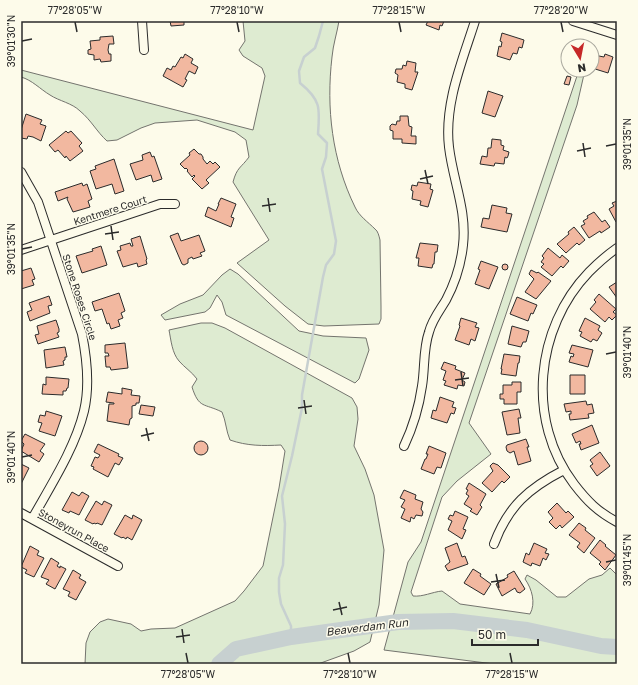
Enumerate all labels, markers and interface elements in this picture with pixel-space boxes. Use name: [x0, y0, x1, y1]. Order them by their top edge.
text: 77°28'05"W: [48, 4, 103, 16]
text: 77°28'10"W: [210, 4, 264, 16]
text: 77°28'15"W: [373, 4, 426, 16]
text: 77°28'20"W: [534, 4, 589, 16]
text: 39°01'30"N: [5, 15, 17, 67]
north arrow: [560, 38, 600, 78]
text: N: [577, 61, 587, 75]
text: 39°01'35"N: [621, 118, 633, 170]
street label: Kentmere Court: [72, 193, 148, 227]
text: 39°01'35"N: [5, 223, 17, 275]
street label: Stone Roses Circle: [60, 252, 100, 342]
text: 39°01'40"N: [621, 326, 633, 378]
text: 39°01'40"N: [5, 431, 17, 483]
street label: Stoneyrun Place: [37, 506, 112, 554]
text: 39°01'45"N: [621, 534, 633, 586]
water label: Beaverdam Run: [325, 615, 410, 638]
scale bar: [472, 621, 538, 647]
text: 50 m: [478, 627, 506, 642]
text: 77°28'05"W: [161, 668, 216, 680]
text: 77°28'10"W: [323, 668, 377, 680]
text: 77°28'15"W: [486, 668, 539, 680]

